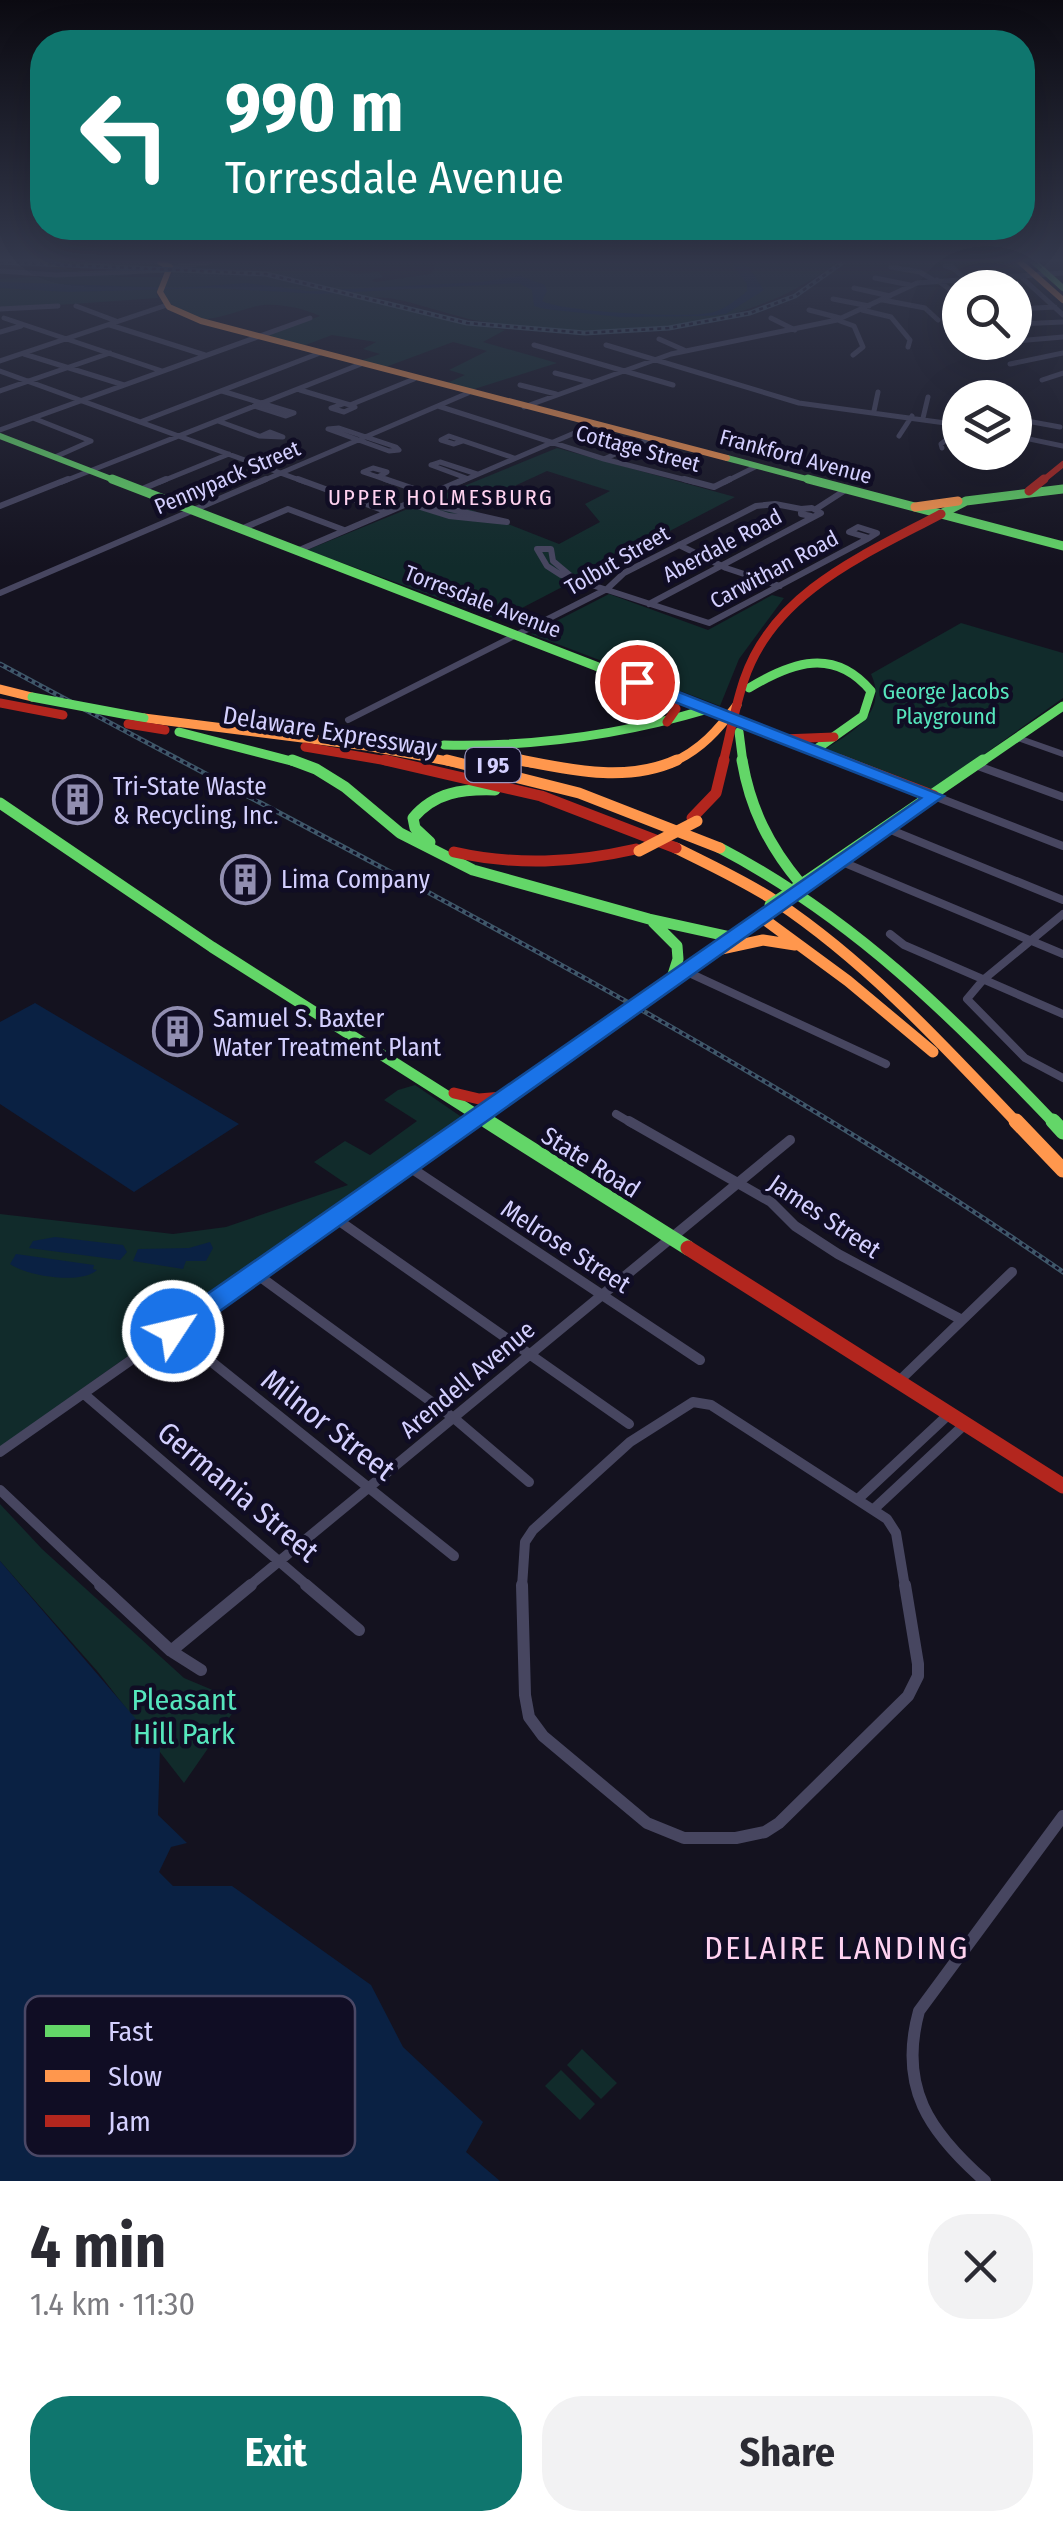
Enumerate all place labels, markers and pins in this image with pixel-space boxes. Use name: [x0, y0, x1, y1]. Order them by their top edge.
pin: [595, 640, 680, 725]
place label: Tri-State Waste & Recycling, Inc.: [113, 772, 278, 831]
building icon: Tri-State Waste & Recycling, Inc.: [52, 774, 104, 826]
building icon: Lima Company: [220, 853, 272, 905]
place label: Lima Company: [281, 865, 430, 895]
place label: Samuel S. Baxter Water Treatment Plant: [213, 1004, 442, 1063]
building icon: Samuel S. Baxter Water Treatment Plant: [152, 1006, 204, 1058]

